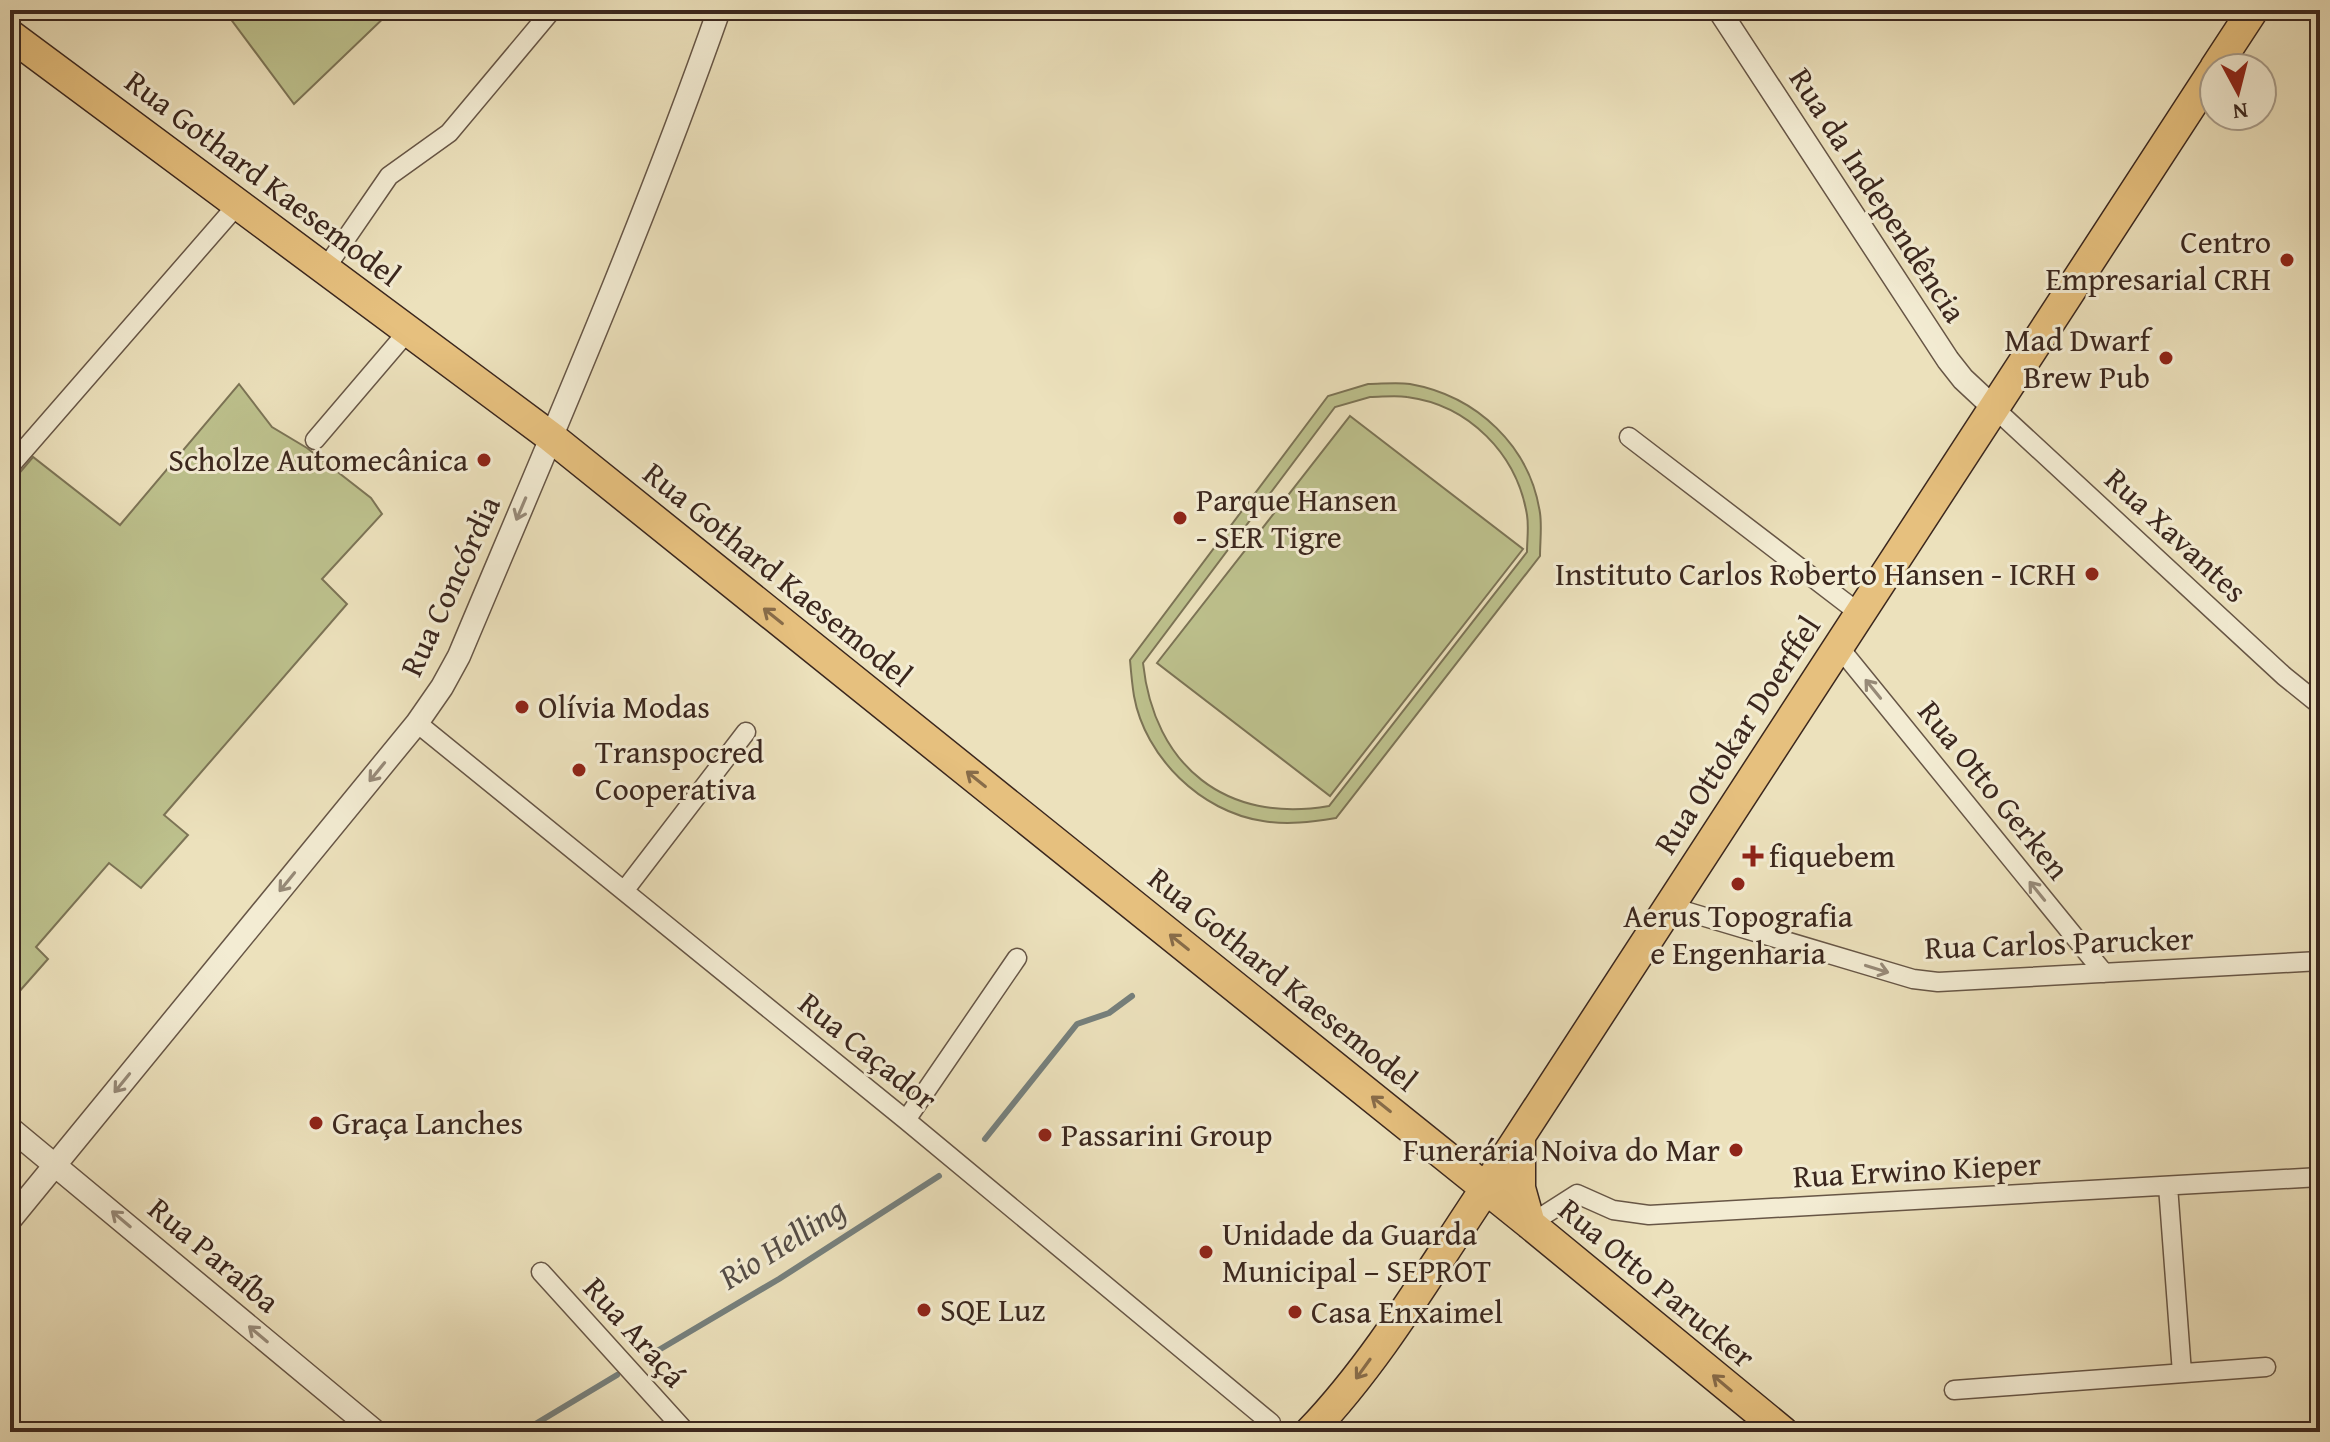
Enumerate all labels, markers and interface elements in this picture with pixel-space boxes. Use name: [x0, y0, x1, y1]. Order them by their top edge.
north arrow: [2198, 52, 2278, 132]
street label: Rua Gothard Kaesemodel: [115, 58, 411, 297]
street label: Rua da Independência: [1778, 58, 1979, 332]
text: N: [2231, 95, 2250, 129]
place label: Centro Empresarial CRH: [2045, 218, 2271, 302]
marker: Centro Empresarial CRH: [2278, 251, 2296, 269]
place label: Mad Dwarf Brew Pub: [2004, 316, 2154, 400]
marker: Mad Dwarf Brew Pub: [2157, 349, 2175, 367]
place label: Scholze Automecânica: [168, 436, 468, 483]
street label: Rua Gothard Kaesemodel: [633, 450, 923, 697]
marker: Scholze Automecânica: [475, 451, 493, 469]
street label: Rua Xavantes: [2095, 456, 2258, 613]
place label: Parque Hansen - SER Tigre: [1196, 476, 1397, 560]
street label: Rua Concórdia: [387, 488, 512, 684]
one-way arrow: [512, 496, 527, 521]
marker: Parque Hansen - SER Tigre: [1171, 509, 1189, 527]
place label: Instituto Carlos Roberto Hansen - ICRH: [1555, 550, 2076, 597]
marker: Instituto Carlos Roberto Hansen - ICRH: [2083, 565, 2101, 583]
street label: Rua Ottokar Doerffel: [1642, 606, 1832, 863]
one-way arrow: [763, 607, 784, 624]
one-way arrow: [1864, 679, 1882, 700]
place label: Olívia Modas: [538, 683, 710, 730]
street label: Rua Otto Gerken: [1907, 690, 2082, 890]
marker: Olívia Modas: [513, 698, 531, 716]
place label: Transpocred Cooperativa: [595, 728, 764, 812]
marker: Transpocred Cooperativa: [570, 761, 588, 779]
one-way arrow: [368, 762, 386, 783]
one-way arrow: [966, 770, 987, 787]
place label: fiquebem: [1769, 832, 1895, 879]
marker: fiquebem: [1744, 847, 1762, 865]
street label: Rua Gothard Kaesemodel: [1138, 855, 1428, 1102]
one-way arrow: [278, 871, 296, 892]
marker: Aerus Topografia e Engenharia: [1729, 875, 1747, 893]
one-way arrow: [2028, 881, 2046, 901]
place label: Aerus Topografia e Engenharia: [1623, 892, 1853, 976]
street label: Rua Carlos Parucker: [1924, 914, 2194, 971]
one-way arrow: [1169, 933, 1190, 950]
one-way arrow: [1863, 962, 1889, 977]
street label: Rua Caçador: [789, 980, 948, 1121]
one-way arrow: [113, 1072, 131, 1093]
one-way arrow: [1371, 1096, 1392, 1113]
place label: Graça Lanches: [332, 1099, 523, 1146]
place label: Passarini Group: [1061, 1111, 1273, 1158]
marker: Graça Lanches: [307, 1114, 325, 1132]
marker: Passarini Group: [1036, 1126, 1054, 1144]
place label: Funerária Noiva do Mar: [1403, 1126, 1720, 1173]
street label: Rua Erwino Kieper: [1792, 1140, 2042, 1199]
marker: Funerária Noiva do Mar: [1727, 1141, 1745, 1159]
water label: Rio Helling: [708, 1184, 854, 1301]
street label: Rua Paraíba: [138, 1186, 290, 1324]
street label: Rua Otto Parucker: [1549, 1186, 1766, 1379]
place label: Unidade da Guarda Municipal – SEPROT: [1222, 1210, 1491, 1294]
one-way arrow: [111, 1211, 132, 1229]
marker: Unidade da Guarda Municipal – SEPROT: [1197, 1243, 1215, 1261]
street label: Rua Araçá: [573, 1266, 698, 1397]
place label: SQE Luz: [940, 1286, 1045, 1333]
place label: Casa Enxaimel: [1311, 1288, 1503, 1335]
marker: SQE Luz: [915, 1301, 933, 1319]
marker: Casa Enxaimel: [1286, 1303, 1304, 1321]
one-way arrow: [248, 1325, 269, 1343]
one-way arrow: [1355, 1357, 1372, 1379]
one-way arrow: [1713, 1374, 1733, 1392]

